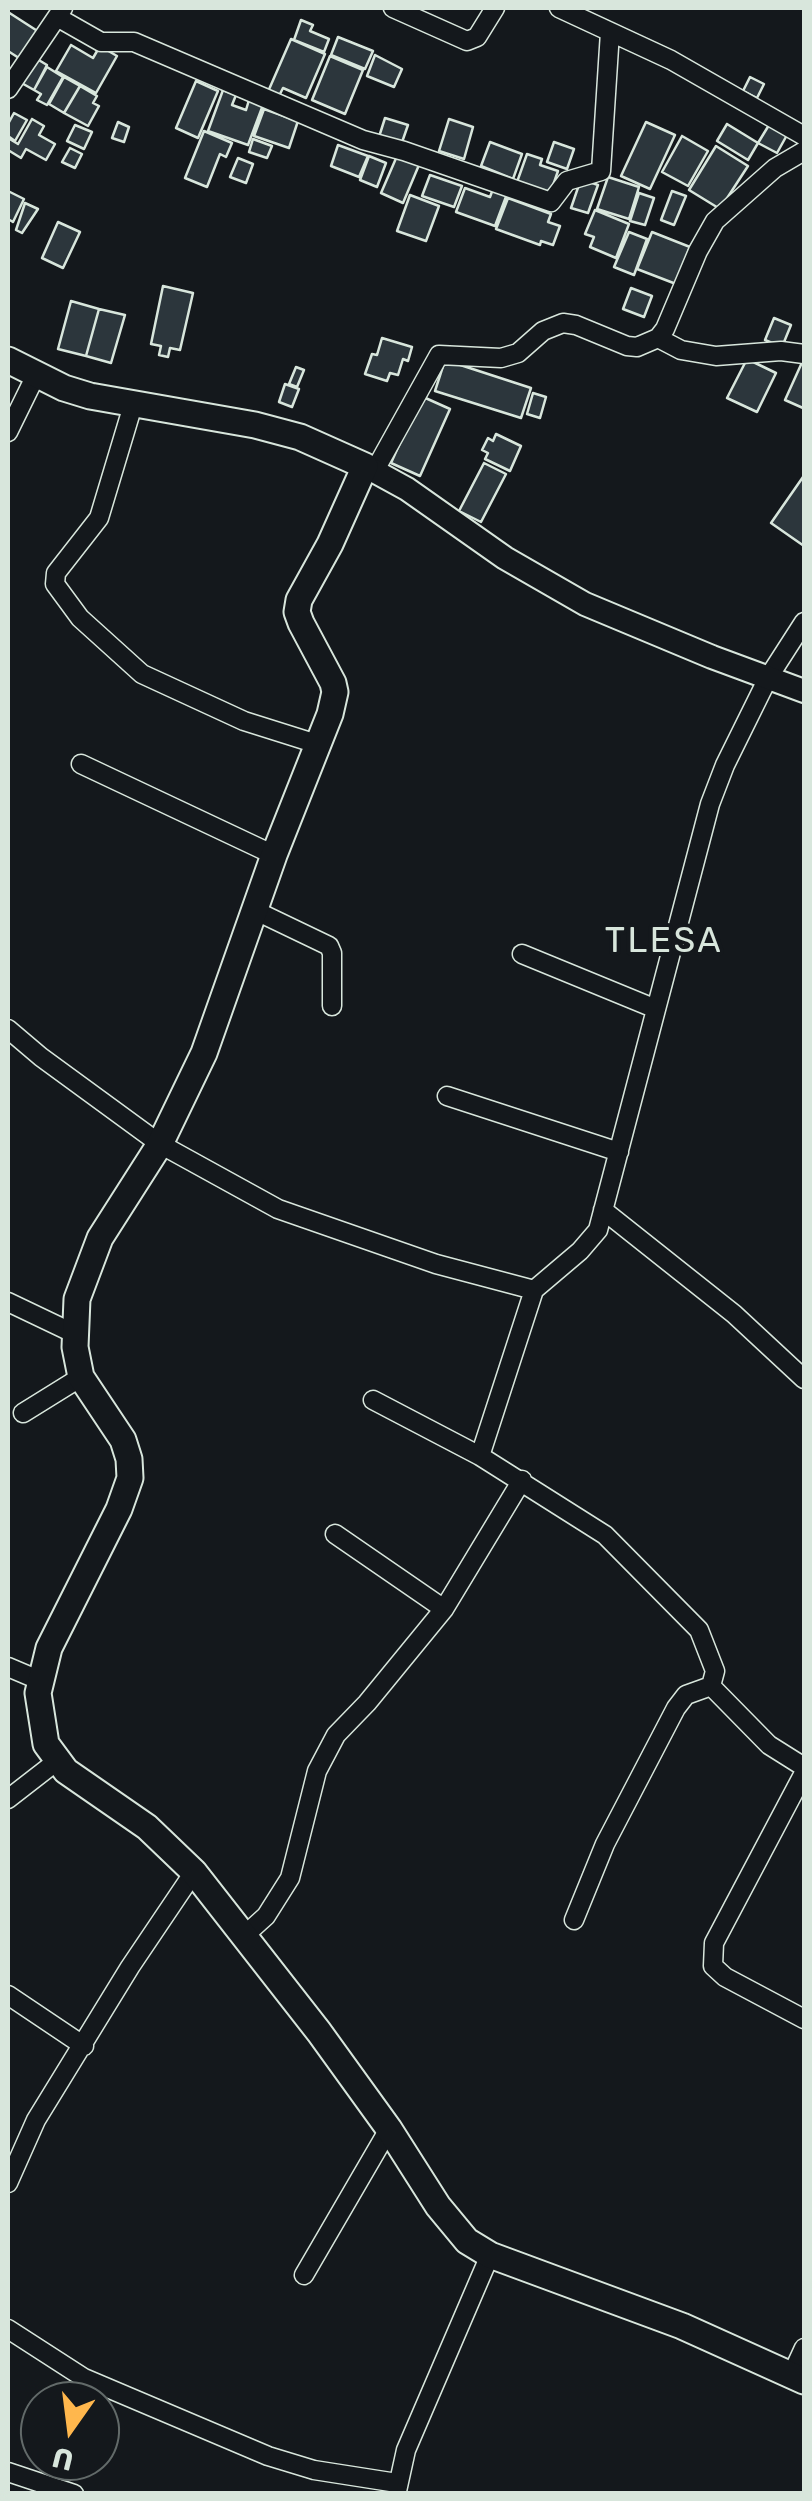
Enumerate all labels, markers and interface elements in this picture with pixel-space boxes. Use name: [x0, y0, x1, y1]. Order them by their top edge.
district label: TLESA: [605, 921, 723, 963]
north arrow: [20, 2381, 120, 2481]
text: U: [49, 2440, 77, 2477]

